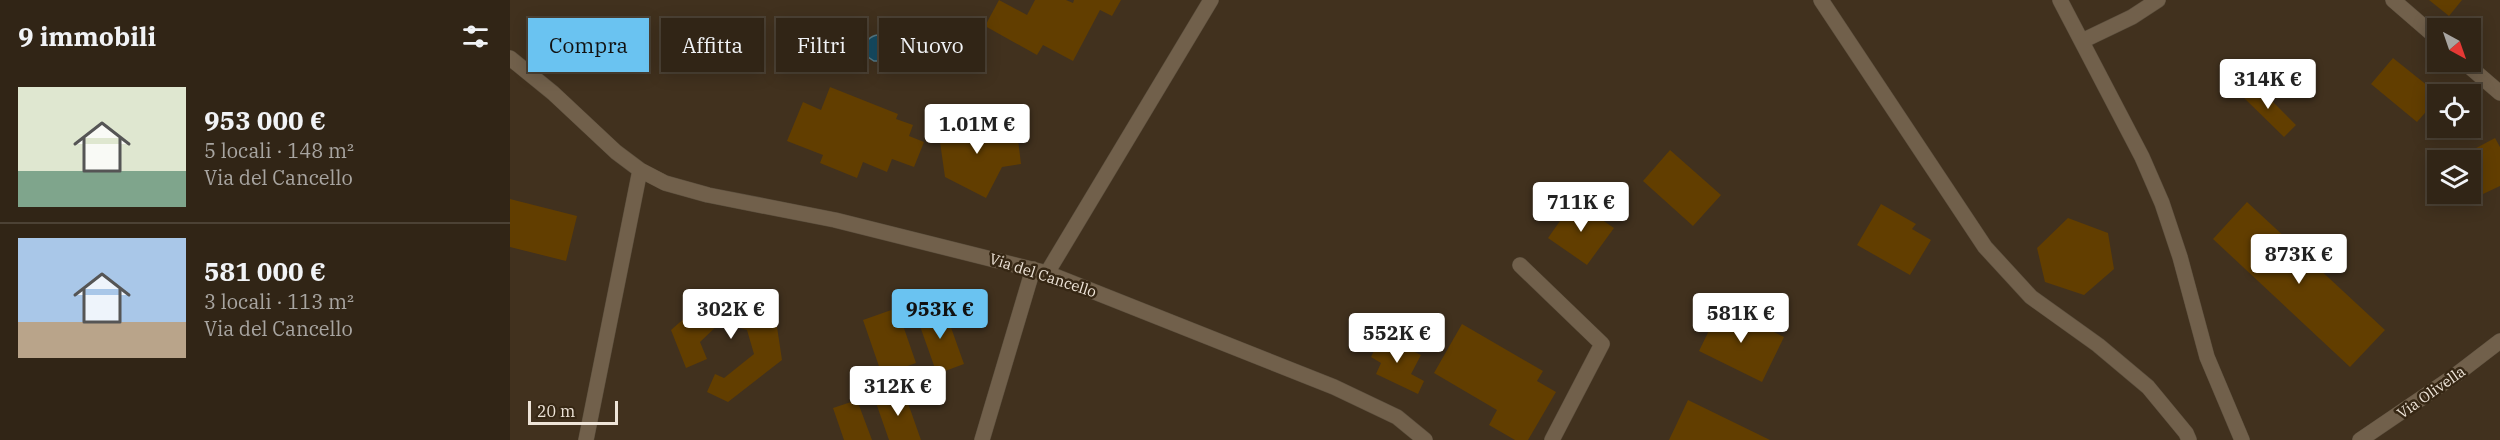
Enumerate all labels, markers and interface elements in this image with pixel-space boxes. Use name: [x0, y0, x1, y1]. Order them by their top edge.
chip: Compra: [528, 18, 649, 72]
chip: Affitta: [661, 18, 764, 72]
chip: Filtri: [776, 18, 867, 72]
chip: Nuovo: [879, 18, 985, 72]
north arrow: [2427, 18, 2481, 72]
map controls: [2427, 18, 2481, 204]
text: 9 immobili: [18, 19, 156, 53]
icon: filters: [459, 20, 492, 53]
pin: 314K €: [2219, 59, 2317, 110]
text: 314K €: [2234, 65, 2302, 92]
button: locate: [2427, 84, 2481, 138]
text: 953 000 €: [204, 103, 326, 137]
pin: 1.01M €: [922, 104, 1032, 155]
text: 1.01M €: [939, 110, 1015, 137]
icon: home: [66, 111, 138, 183]
text: 5 locali · 148 m²: [204, 137, 354, 164]
button: layers: [2427, 150, 2481, 204]
text: Via del Cancello: [204, 164, 353, 191]
pin: 711K €: [1532, 182, 1630, 233]
text: 711K €: [1547, 188, 1615, 215]
pin: 873K €: [2250, 234, 2348, 285]
text: 873K €: [2265, 240, 2333, 267]
street label: Via del Cancello: [987, 249, 1099, 301]
text: 581 000 €: [204, 254, 326, 288]
icon: home: [66, 262, 138, 334]
text: 3 locali · 113 m²: [204, 288, 354, 315]
pin: 302K €: [682, 289, 780, 340]
pin: 953K €: [891, 289, 989, 340]
pin: 581K €: [1692, 293, 1790, 344]
text: 302K €: [697, 295, 765, 322]
text: 953K €: [906, 295, 974, 322]
text: 581K €: [1707, 299, 1775, 326]
pin: 552K €: [1348, 313, 1446, 364]
text: Via del Cancello: [204, 315, 353, 342]
text: 552K €: [1363, 319, 1431, 346]
street label: Via Olivella: [2393, 362, 2469, 422]
pin: 312K €: [849, 366, 947, 417]
text: 312K €: [864, 372, 932, 399]
scale bar: [528, 398, 618, 426]
text: 20 m: [537, 401, 575, 421]

